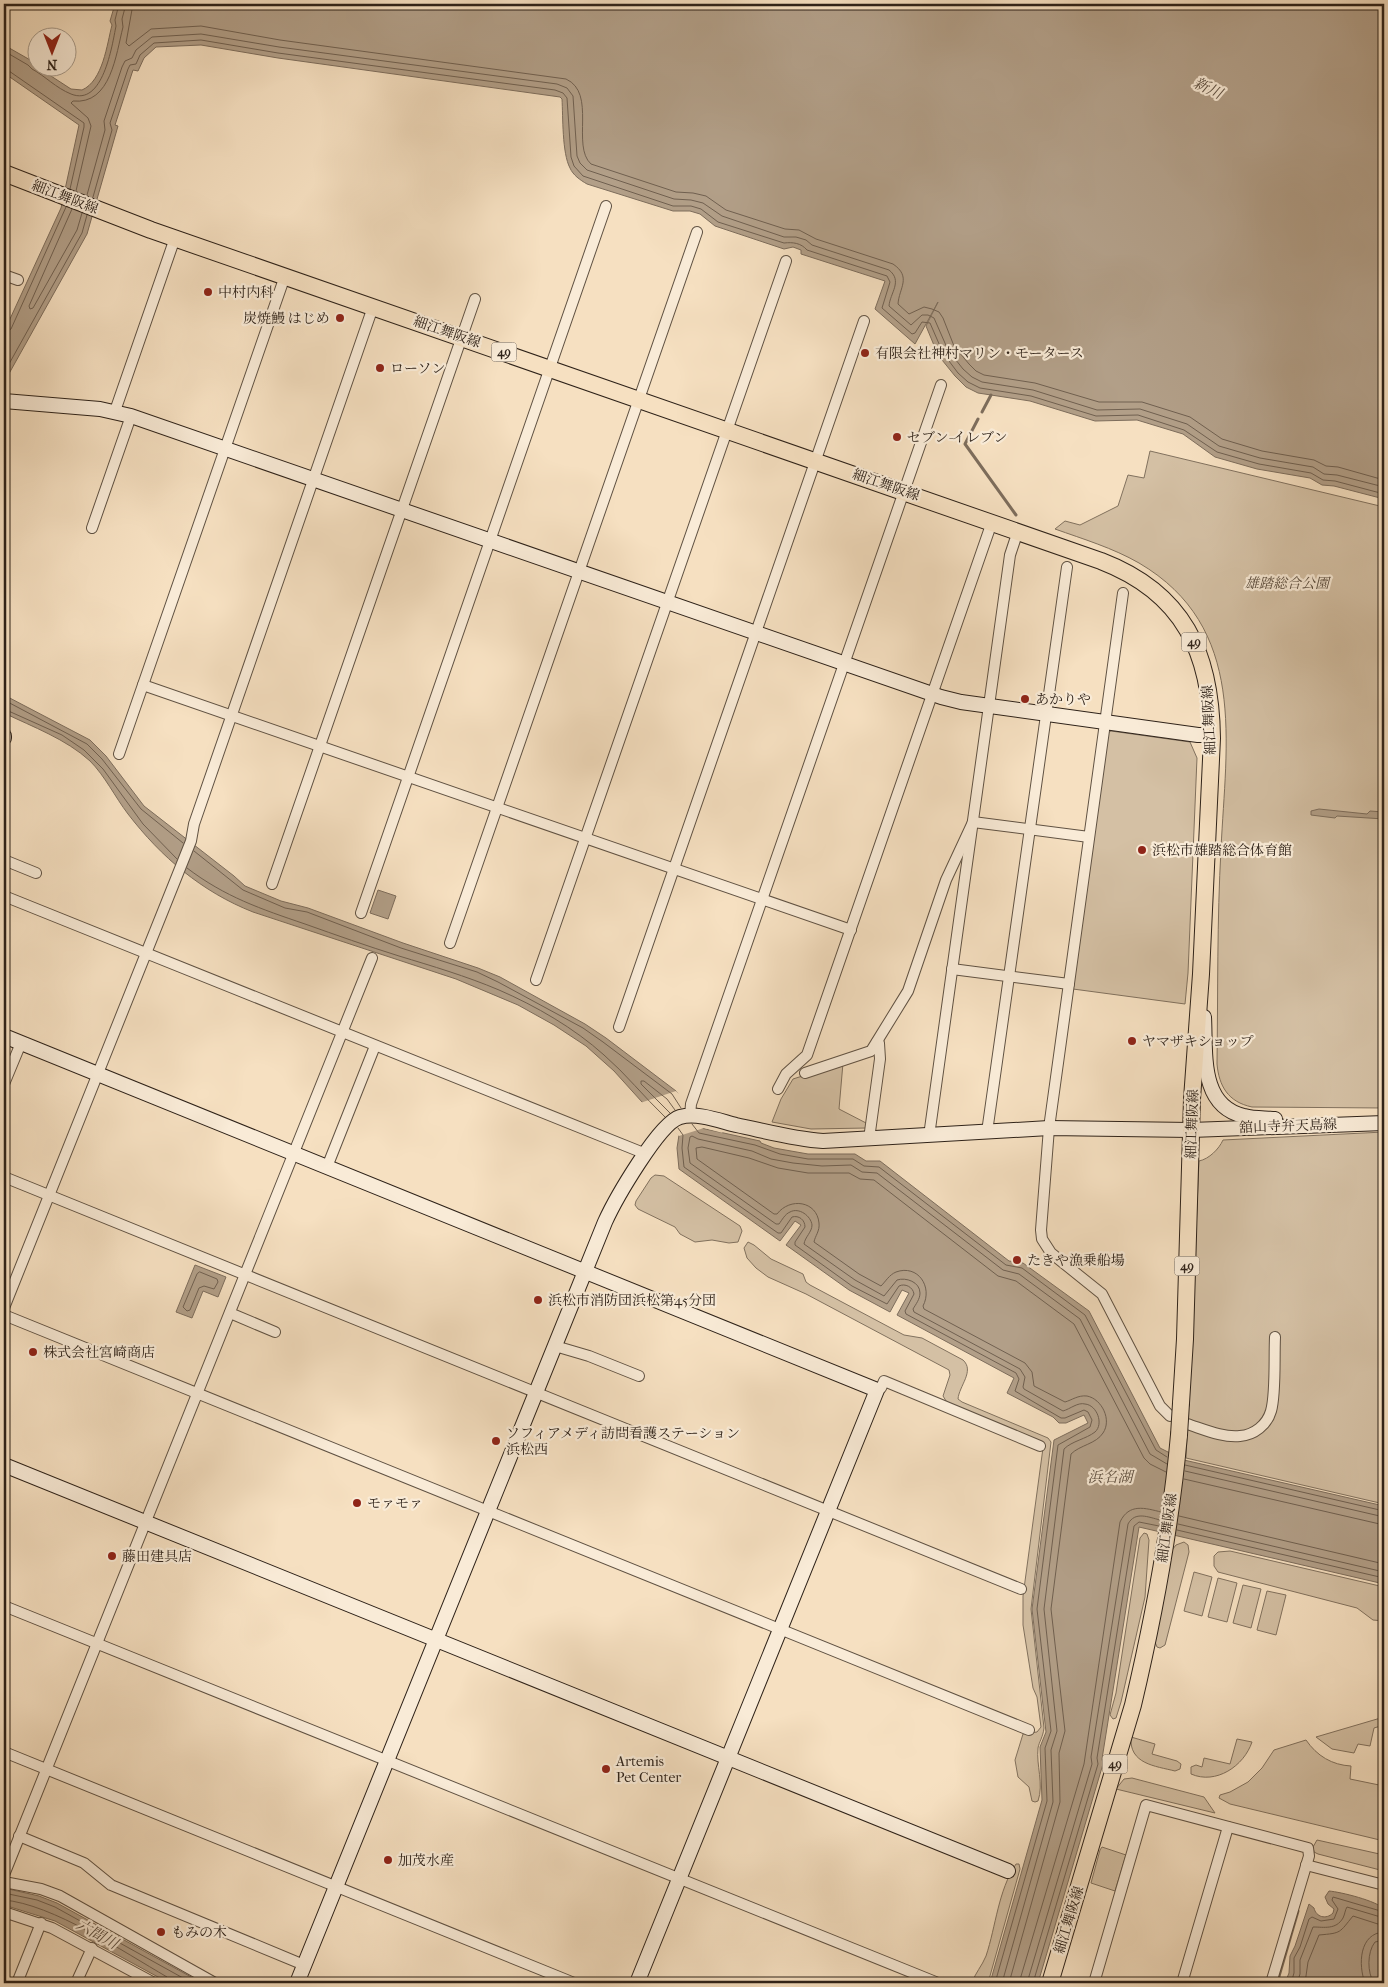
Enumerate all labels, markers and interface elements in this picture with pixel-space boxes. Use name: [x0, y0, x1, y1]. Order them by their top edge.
north arrow: [28, 28, 78, 78]
text: N: [46, 56, 57, 73]
water label: 新川: [1191, 73, 1227, 104]
street label: 細江舞阪線: [29, 177, 101, 217]
place label: 中村内科: [218, 284, 274, 301]
marker: 中村内科: [202, 286, 214, 298]
place label: 炭焼鰻 はじめ: [243, 310, 330, 327]
marker: 炭焼鰻 はじめ: [334, 312, 346, 324]
street label: 細江舞阪線: [411, 313, 483, 351]
road number: 49: [492, 342, 516, 362]
place label: 有限会社神村マリン・モータース: [875, 345, 1084, 362]
marker: 有限会社神村マリン・モータース: [859, 347, 871, 359]
place label: ローソン: [390, 360, 445, 377]
marker: ローソン: [374, 362, 386, 374]
place label: セブン-イレブン: [907, 429, 1008, 446]
marker: セブン-イレブン: [891, 431, 903, 443]
street label: 細江舞阪線: [850, 466, 922, 504]
park label: 雄踏総合公園: [1245, 575, 1331, 592]
road number: 49: [1182, 632, 1206, 652]
street label: 細江舞阪線: [1199, 685, 1219, 755]
place label: あかりや: [1035, 691, 1091, 708]
marker: あかりや: [1019, 693, 1031, 705]
place label: 浜松市雄踏総合体育館: [1152, 842, 1292, 859]
marker: 浜松市雄踏総合体育館: [1136, 844, 1148, 856]
place label: ヤマザキショップ: [1142, 1033, 1254, 1050]
marker: ヤマザキショップ: [1126, 1035, 1138, 1047]
street label: 細江舞阪線: [1182, 1089, 1202, 1159]
street label: 舘山寺弁天島線: [1239, 1116, 1337, 1136]
place label: たきや漁乗船場: [1027, 1252, 1125, 1269]
marker: たきや漁乗船場: [1011, 1254, 1023, 1266]
road number: 49: [1174, 1256, 1200, 1276]
place label: 浜松市消防団浜松第45分団: [548, 1292, 716, 1309]
marker: 浜松市消防団浜松第45分団: [532, 1294, 544, 1306]
place label: 株式会社宮崎商店: [43, 1344, 155, 1361]
marker: 株式会社宮崎商店: [27, 1346, 39, 1358]
place label: ソフィアメディ訪問看護ステーション 浜松西: [506, 1425, 740, 1458]
marker: ソフィアメディ訪問看護ステーション 浜松西: [490, 1435, 502, 1447]
water label: 浜名湖: [1087, 1468, 1135, 1486]
street label: 細江舞阪線: [1154, 1492, 1180, 1564]
place label: モァモァ: [367, 1495, 423, 1512]
marker: モァモァ: [351, 1497, 363, 1509]
place label: 藤田建具店: [122, 1548, 192, 1565]
marker: 藤田建具店: [106, 1550, 118, 1562]
place label: Artemis Pet Center: [615, 1753, 681, 1786]
road number: 49: [1102, 1755, 1128, 1774]
marker: Artemis Pet Center: [600, 1763, 612, 1775]
place label: 加茂水産: [398, 1852, 454, 1869]
marker: 加茂水産: [382, 1854, 394, 1866]
street label: 細江舞阪線: [1051, 1884, 1087, 1956]
water label: 六間川: [73, 1915, 123, 1954]
place label: もみの木: [171, 1924, 227, 1941]
marker: もみの木: [155, 1926, 167, 1938]

